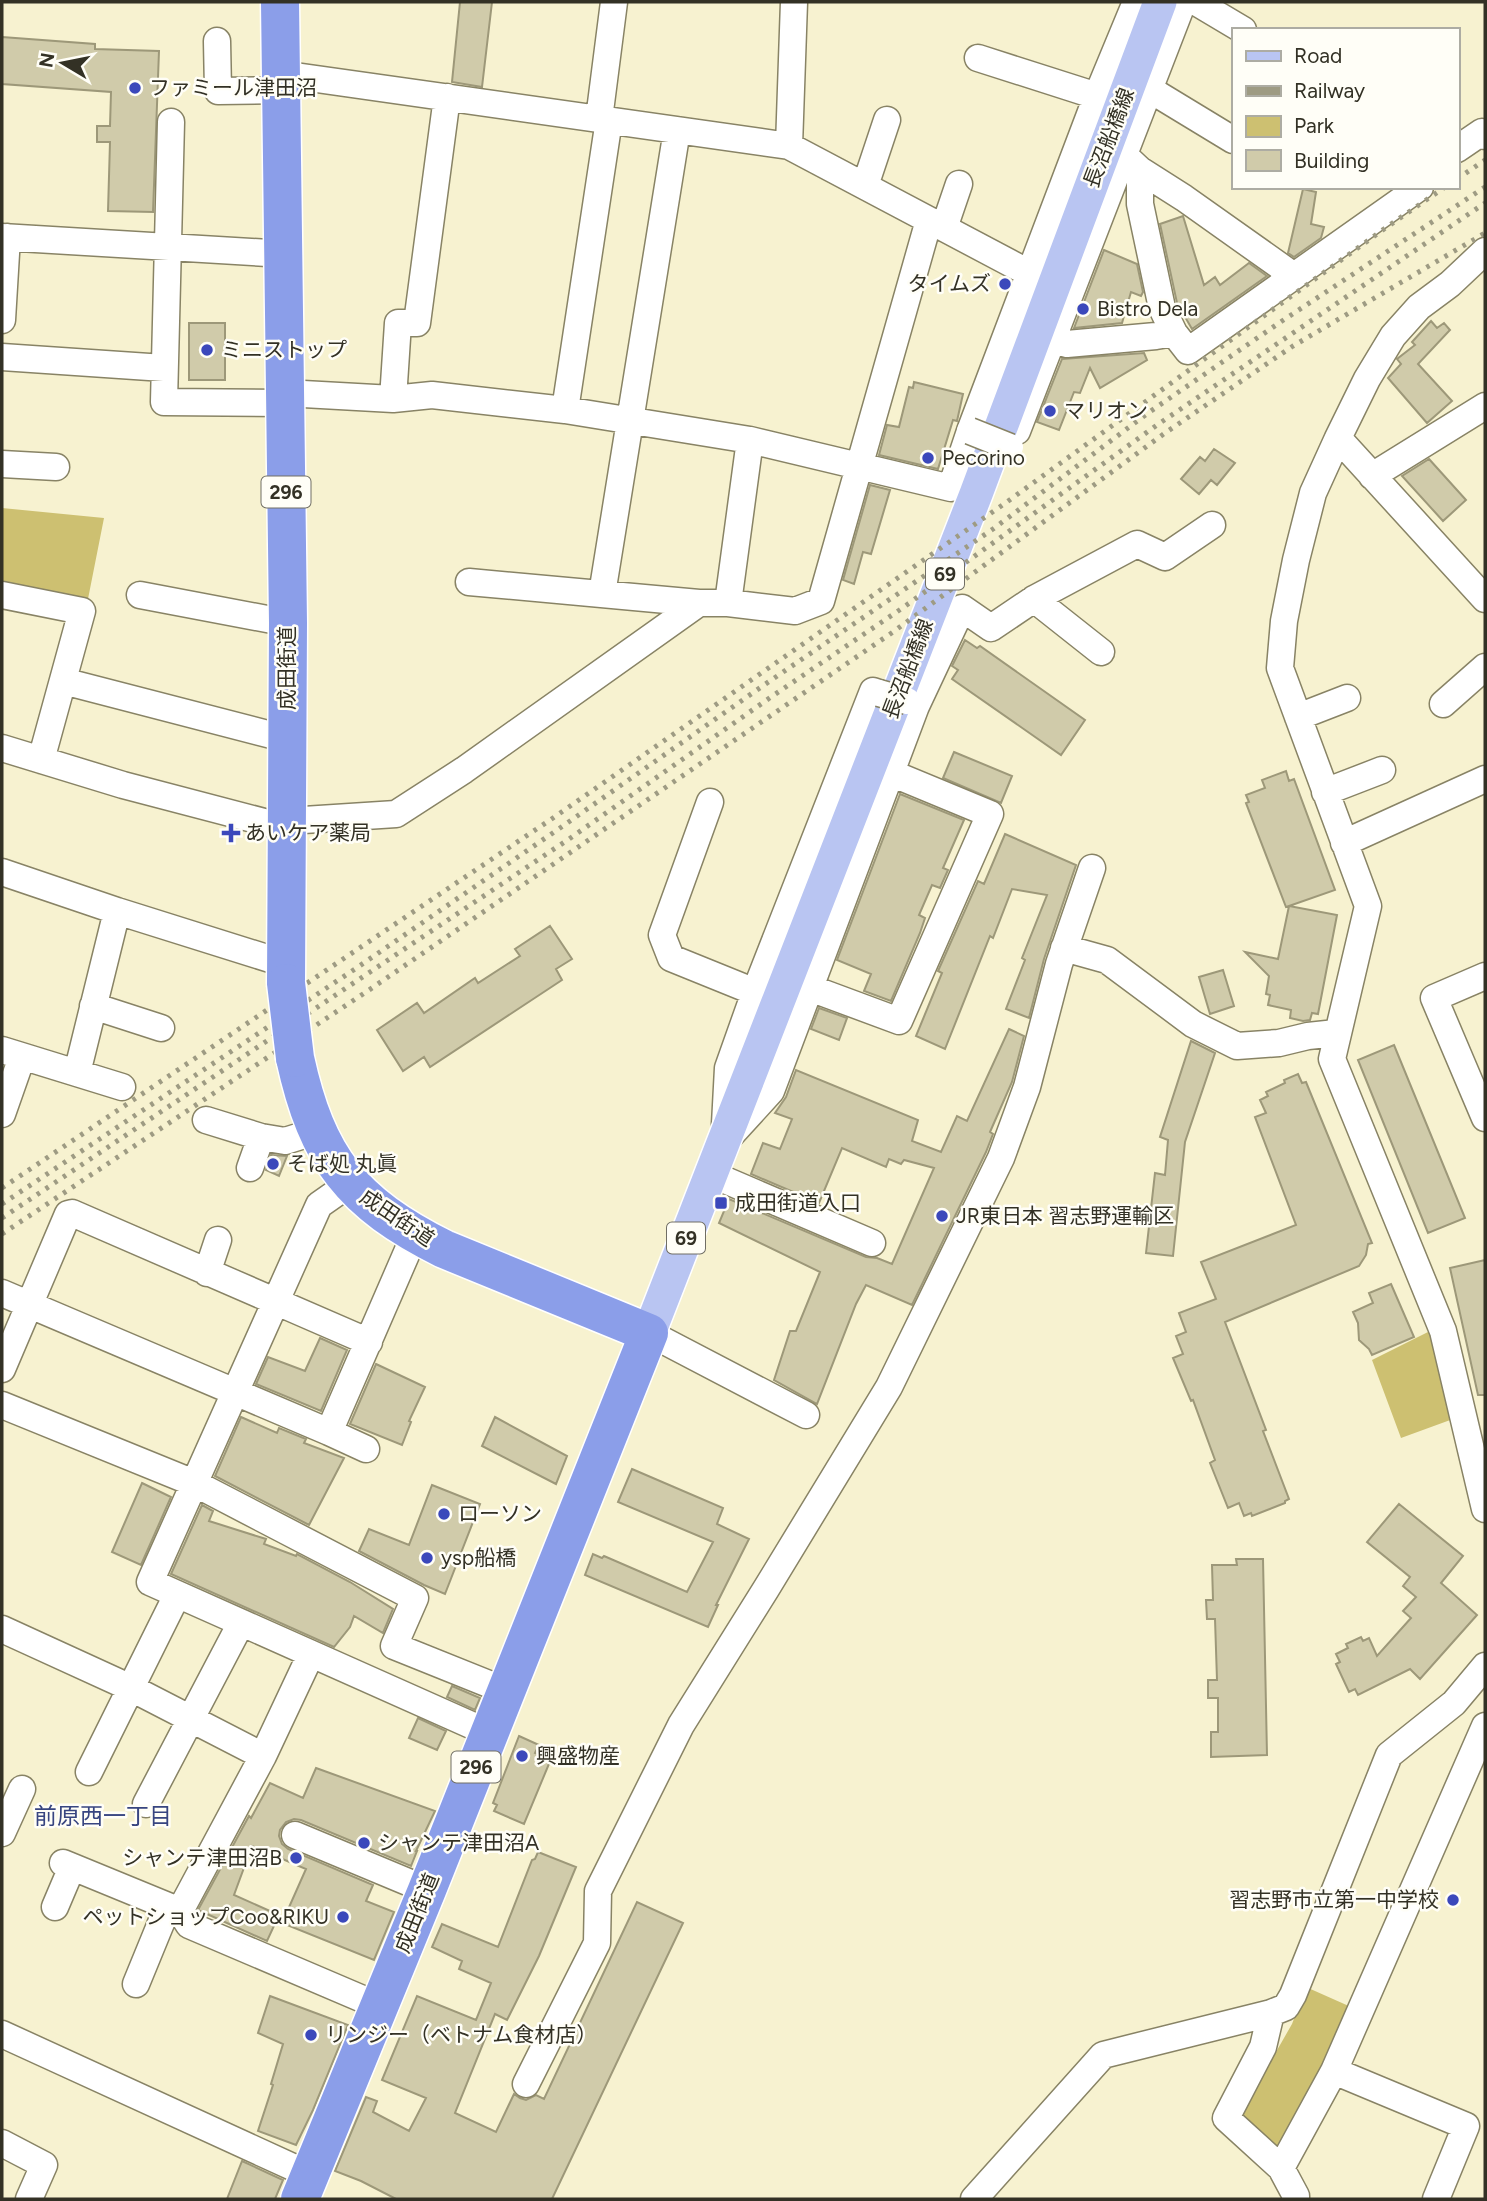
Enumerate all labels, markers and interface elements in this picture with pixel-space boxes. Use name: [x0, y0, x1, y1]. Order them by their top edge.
north arrow: [28, 28, 98, 98]
legend: [1232, 28, 1459, 189]
text: Road: [1294, 43, 1342, 68]
text: N: [34, 51, 59, 69]
place label: ファミール津田沼: [149, 75, 317, 100]
text: Railway: [1294, 78, 1365, 103]
marker: ファミール津田沼: [127, 80, 143, 96]
street label: 長沼船橋線: [1078, 84, 1139, 191]
text: Park: [1294, 113, 1335, 138]
text: Building: [1294, 148, 1369, 173]
place label: タイムズ: [907, 271, 991, 296]
marker: タイムズ: [997, 276, 1013, 292]
place label: Bistro Dela: [1097, 296, 1198, 321]
marker: Bistro Dela: [1075, 301, 1091, 317]
place label: ミニストップ: [221, 337, 347, 362]
marker: ミニストップ: [199, 342, 215, 358]
place label: マリオン: [1064, 398, 1148, 423]
marker: マリオン: [1042, 403, 1058, 419]
place label: Pecorino: [942, 445, 1025, 470]
marker: Pecorino: [920, 450, 936, 466]
road number: 296: [262, 477, 310, 508]
road number: 69: [926, 558, 964, 590]
street label: 長沼船橋線: [877, 615, 938, 722]
street label: 成田街道: [274, 626, 299, 710]
place label: あいケア薬局: [245, 820, 371, 845]
marker: あいケア薬局: [223, 825, 239, 841]
place label: そば処 丸眞: [287, 1151, 397, 1176]
marker: そば処 丸眞: [265, 1156, 281, 1172]
street label: 成田街道: [355, 1184, 439, 1251]
place label: 成田街道入口: [735, 1190, 861, 1215]
marker: 成田街道入口: [713, 1195, 729, 1211]
place label: JR東日本 習志野運輸区: [956, 1203, 1174, 1228]
marker: JR東日本 習志野運輸区: [934, 1208, 950, 1224]
road number: 69: [667, 1222, 705, 1254]
place label: ローソン: [458, 1501, 542, 1526]
marker: ローソン: [436, 1506, 452, 1522]
place label: ysp船橋: [441, 1545, 516, 1570]
marker: ysp船橋: [419, 1550, 435, 1566]
place label: 興盛物産: [536, 1743, 620, 1768]
marker: 興盛物産: [514, 1748, 530, 1764]
road number: 296: [452, 1751, 500, 1782]
district label: 前原西一丁目: [34, 1802, 172, 1830]
place label: シャンテ津田沼A: [378, 1830, 539, 1855]
marker: シャンテ津田沼A: [356, 1835, 372, 1851]
place label: シャンテ津田沼B: [122, 1845, 282, 1870]
marker: シャンテ津田沼B: [288, 1850, 304, 1866]
street label: 成田街道: [389, 1869, 444, 1956]
place label: 習志野市立第一中学校: [1229, 1887, 1439, 1912]
marker: 習志野市立第一中学校: [1445, 1892, 1461, 1908]
place label: ペットショップCoo&RIKU: [82, 1904, 329, 1929]
marker: ペットショップCoo&RIKU: [335, 1909, 351, 1925]
place label: リンジー（ベトナム食材店）: [325, 2022, 597, 2047]
marker: リンジー（ベトナム食材店）: [303, 2027, 319, 2043]

